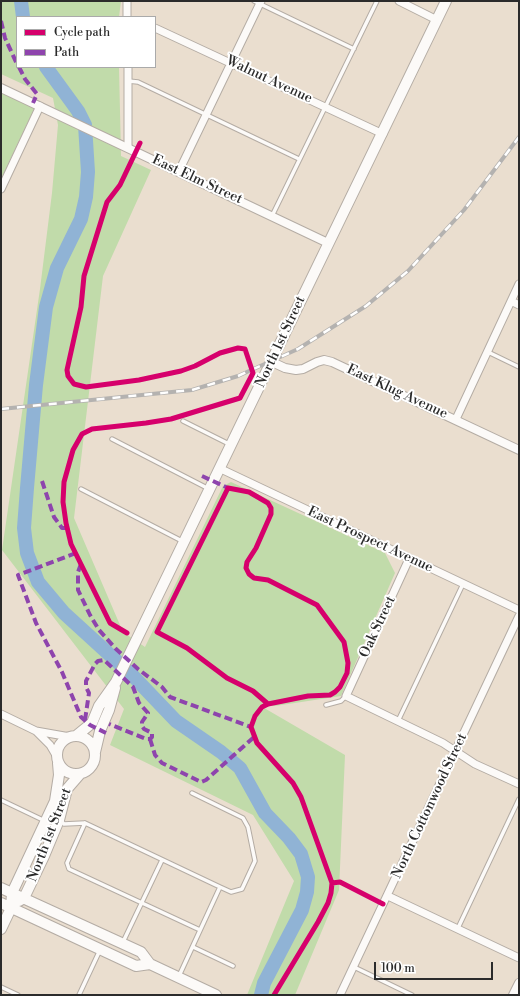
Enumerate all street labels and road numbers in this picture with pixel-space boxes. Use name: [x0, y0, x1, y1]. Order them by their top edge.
street label: Walnut Avenue: [223, 53, 315, 107]
street label: East Elm Street: [149, 152, 245, 208]
street label: North 1st Street: [252, 294, 310, 390]
street label: East Klug Avenue: [344, 361, 450, 423]
street label: East Prospect Avenue: [305, 504, 435, 576]
street label: Oak Street: [356, 593, 400, 661]
street label: North Cottonwood Street: [389, 731, 471, 881]
street label: North 1st Street: [24, 786, 76, 884]

